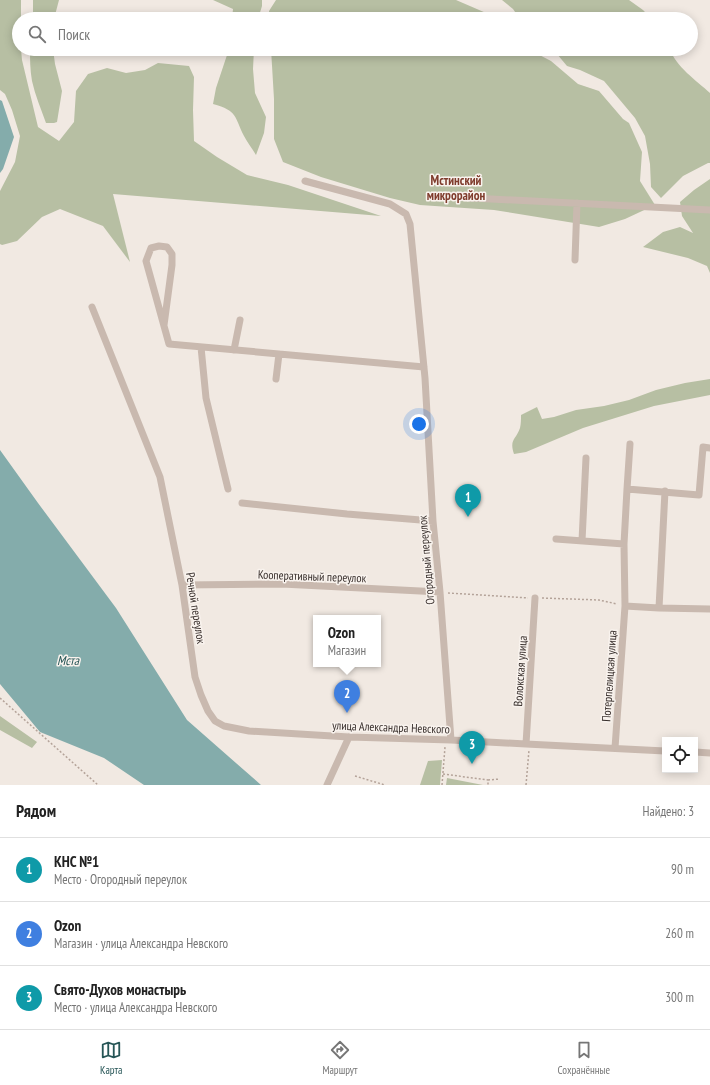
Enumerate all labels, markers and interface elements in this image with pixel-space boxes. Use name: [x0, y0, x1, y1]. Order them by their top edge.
search box: [12, 12, 698, 56]
icon: search: [26, 23, 48, 45]
text: Поиск: [58, 25, 90, 44]
district label: Мстинский микрорайон: [427, 172, 486, 204]
your location: [409, 414, 429, 434]
pin: 1: [455, 484, 481, 517]
street label: Огородный переулок: [415, 514, 437, 605]
street label: Кооперативный переулок: [258, 567, 367, 585]
street label: Речной переулок: [183, 571, 209, 645]
popup: [313, 615, 381, 667]
text: Ozon: [328, 623, 355, 642]
street label: Потерпелицкая улица: [598, 629, 620, 722]
street label: Волокская улица: [510, 635, 530, 707]
text: Магазин: [328, 642, 366, 659]
water label: Мста: [57, 652, 80, 669]
pin: 2: [334, 680, 360, 713]
street label: улица Александра Невского: [332, 717, 450, 737]
pin: 3: [459, 731, 485, 764]
map controls: [662, 737, 698, 773]
button: locate: [662, 737, 698, 773]
text: Рядом: [16, 800, 56, 822]
text: Найдено: 3: [643, 803, 694, 820]
text: КНС №1: [54, 852, 99, 871]
text: 1: [26, 861, 32, 878]
text: 90 m: [671, 861, 694, 878]
text: Место · Огородный переулок: [54, 871, 187, 888]
text: Ozon: [54, 916, 81, 935]
text: 2: [26, 925, 32, 942]
text: 260 m: [665, 925, 694, 942]
text: Магазин · улица Александра Невского: [54, 935, 228, 952]
text: Свято-Духов монастырь: [54, 980, 186, 999]
text: 3: [26, 989, 32, 1006]
text: 300 m: [665, 989, 694, 1006]
text: Место · улица Александра Невского: [54, 999, 217, 1016]
tab: Карта: [100, 1039, 122, 1077]
tab: Маршрут: [322, 1039, 358, 1077]
tab: Сохранённые: [558, 1039, 610, 1077]

